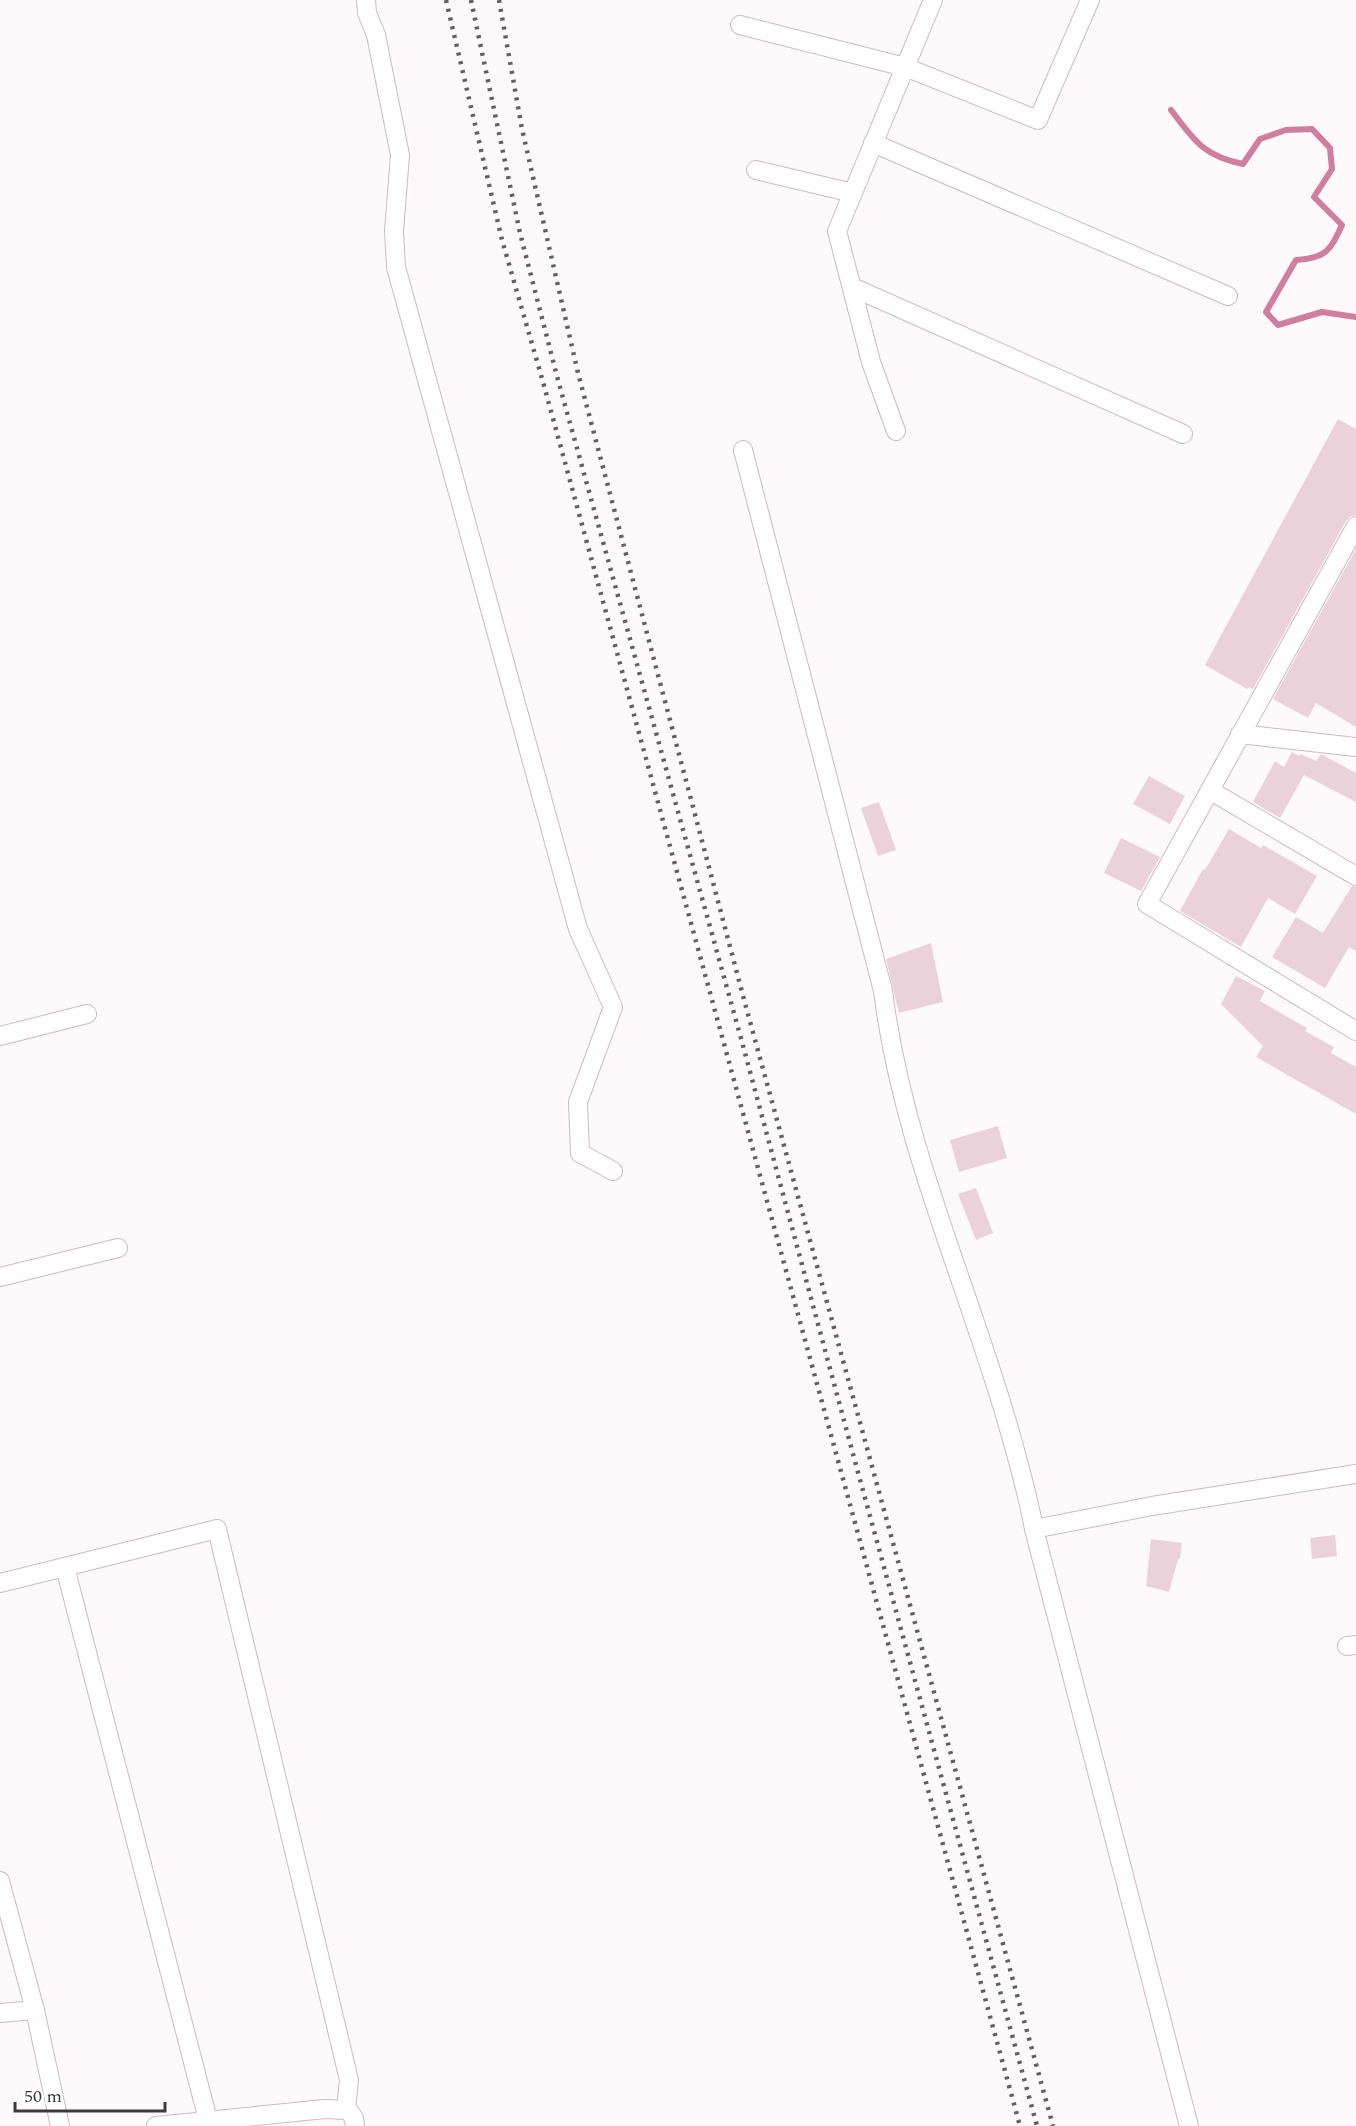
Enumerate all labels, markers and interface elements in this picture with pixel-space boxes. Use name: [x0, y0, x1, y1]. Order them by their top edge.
scale bar: [15, 2075, 165, 2113]
text: 50 m: [24, 2083, 62, 2110]

